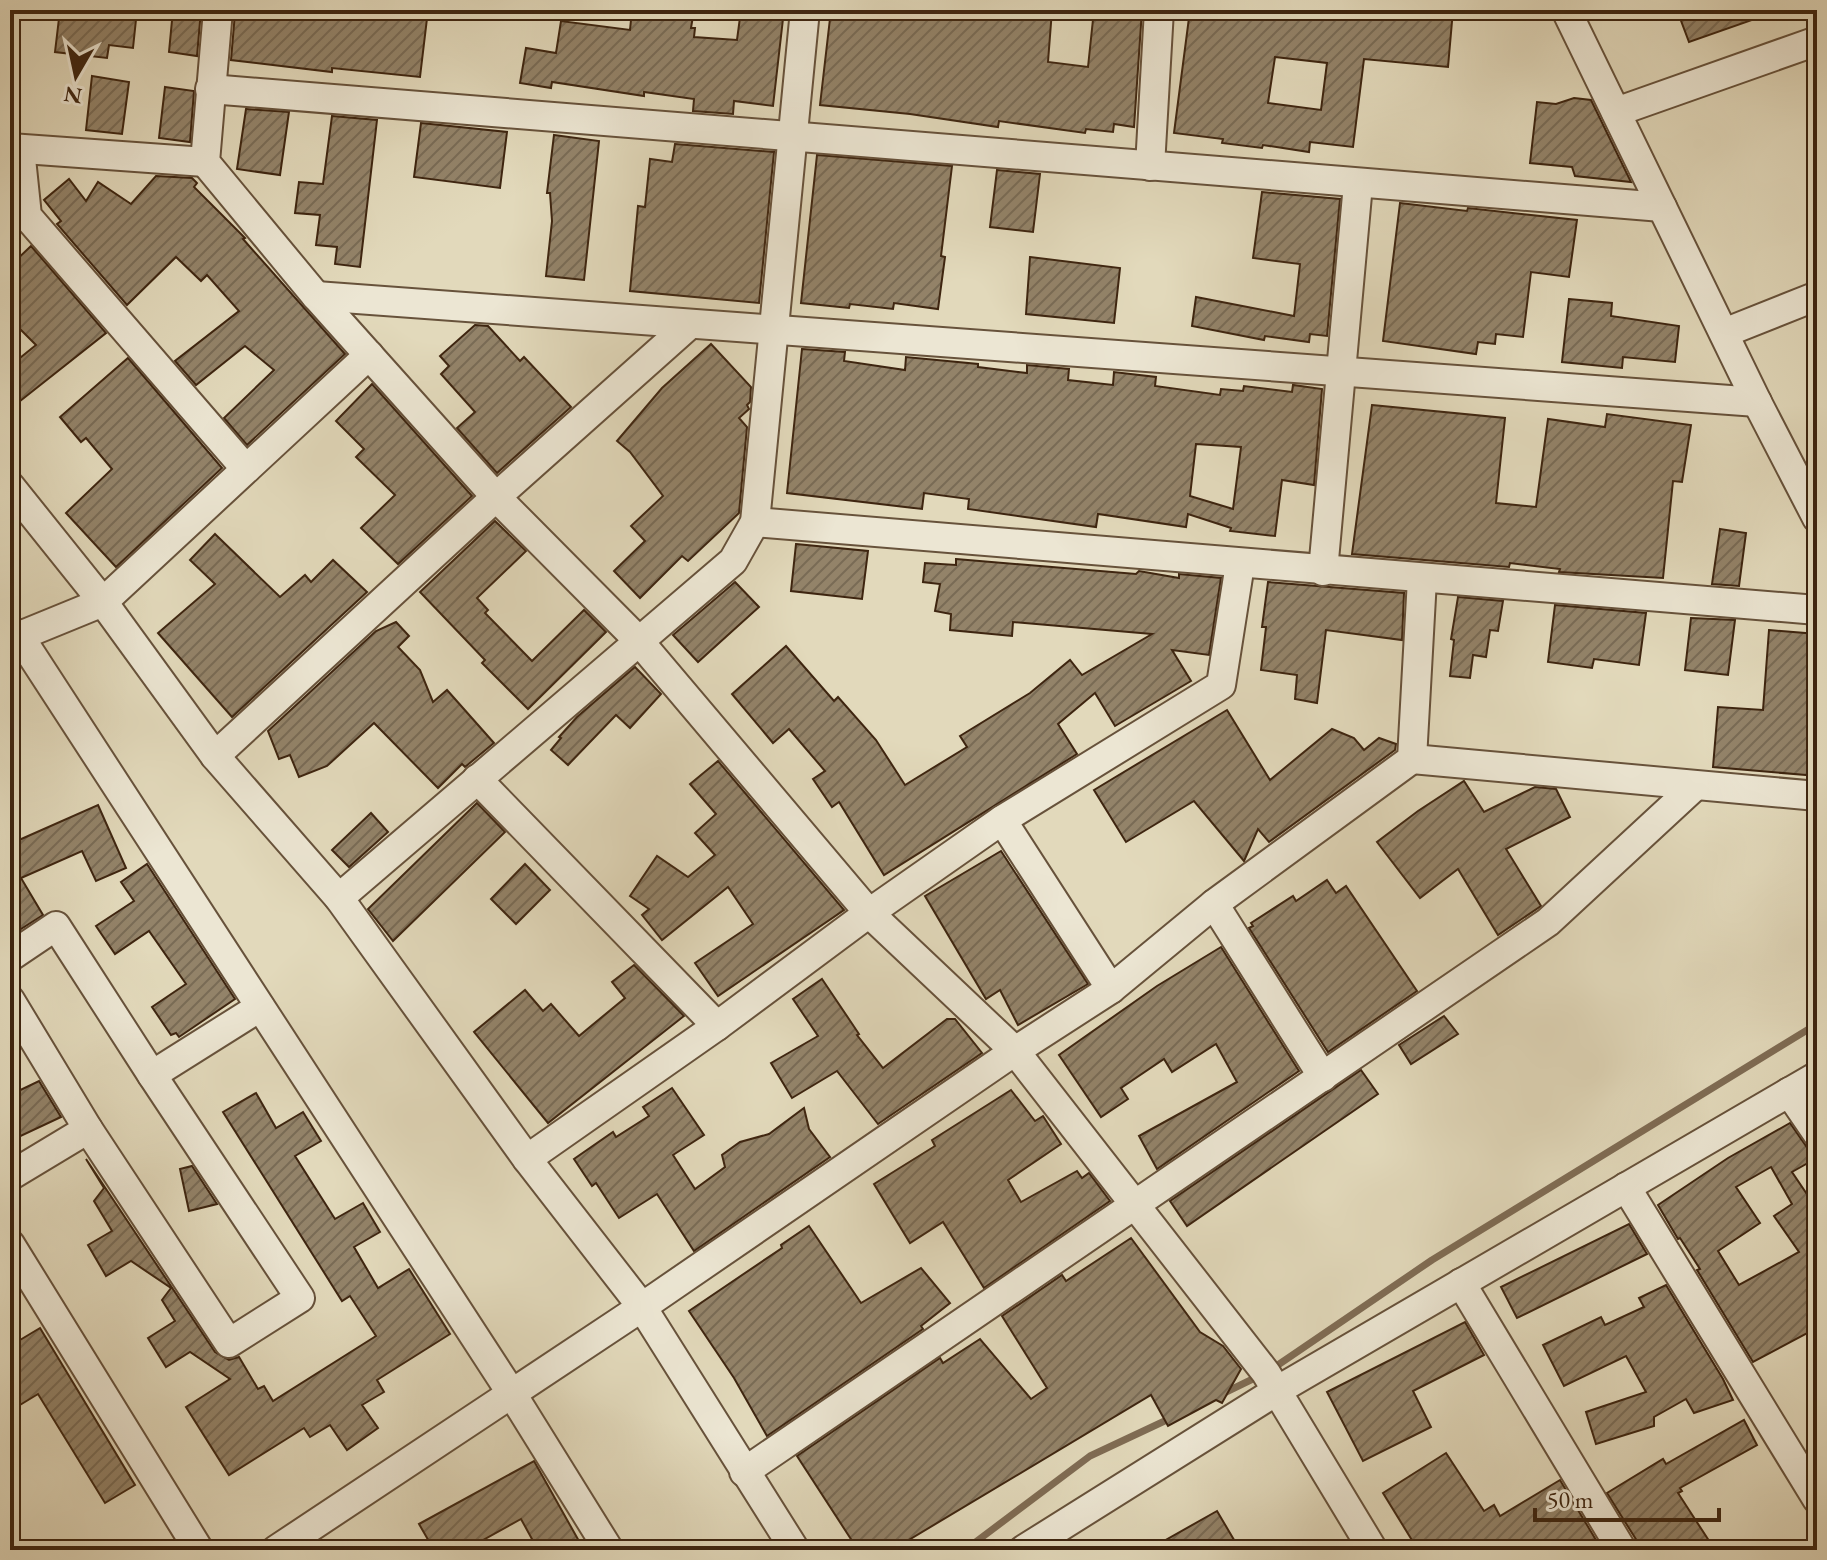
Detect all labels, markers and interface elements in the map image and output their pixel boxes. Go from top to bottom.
north arrow [36,36,116,116]
text: N [62,80,84,111]
scale bar [1535,1472,1719,1522]
text: 50 m [1547,1484,1594,1515]

